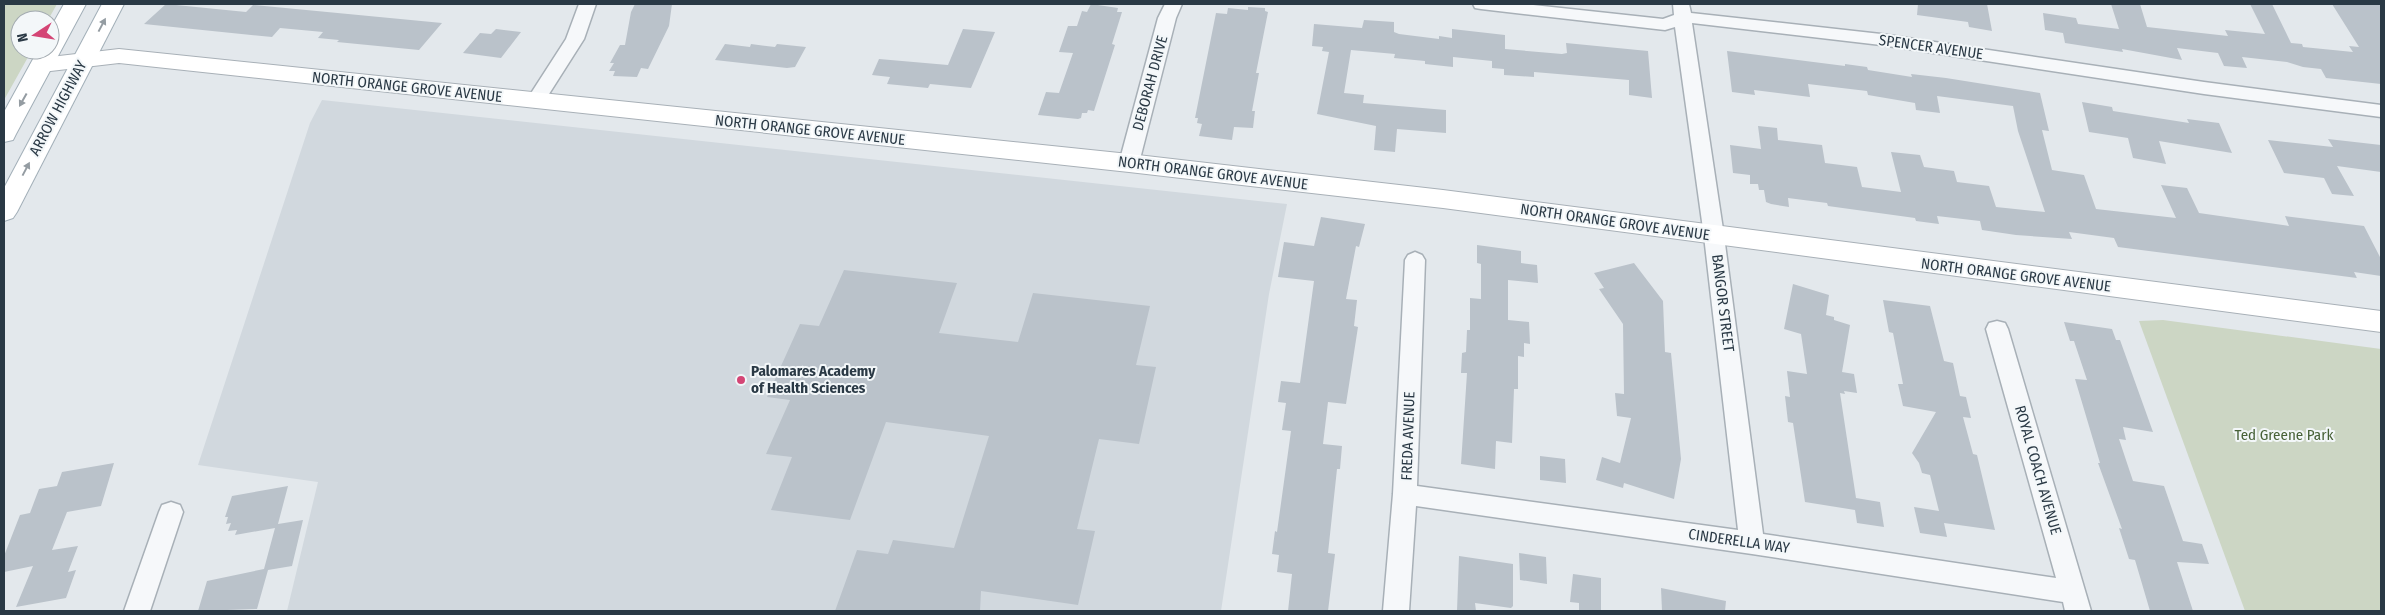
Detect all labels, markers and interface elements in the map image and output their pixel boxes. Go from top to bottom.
north arrow [10,10,60,60]
one-way arrow [97,18,106,31]
street label: SPENCER AVENUE [1878,31,1984,63]
text: N [14,32,32,43]
street label: DEBORAH DRIVE [1129,34,1171,132]
street label: ARROW HIGHWAY [25,57,91,159]
street label: NORTH ORANGE GROVE AVENUE [311,68,503,106]
one-way arrow [19,92,27,107]
street label: NORTH ORANGE GROVE AVENUE [714,111,906,149]
street label: NORTH ORANGE GROVE AVENUE [1117,152,1309,194]
one-way arrow [22,162,30,176]
street label: NORTH ORANGE GROVE AVENUE [1519,200,1711,244]
street label: BANGOR STREET [1708,253,1738,353]
street label: NORTH ORANGE GROVE AVENUE [1920,254,2112,296]
place label: Palomares Academy of Health Sciences [751,362,876,397]
marker: Palomares Academy of Health Sciences [735,374,747,386]
street label: FREDA AVENUE [1397,391,1419,481]
street label: ROYAL COACH AVENUE [2011,403,2065,537]
park label: Ted Greene Park [2235,426,2333,444]
street label: CINDERELLA WAY [1687,525,1791,557]

